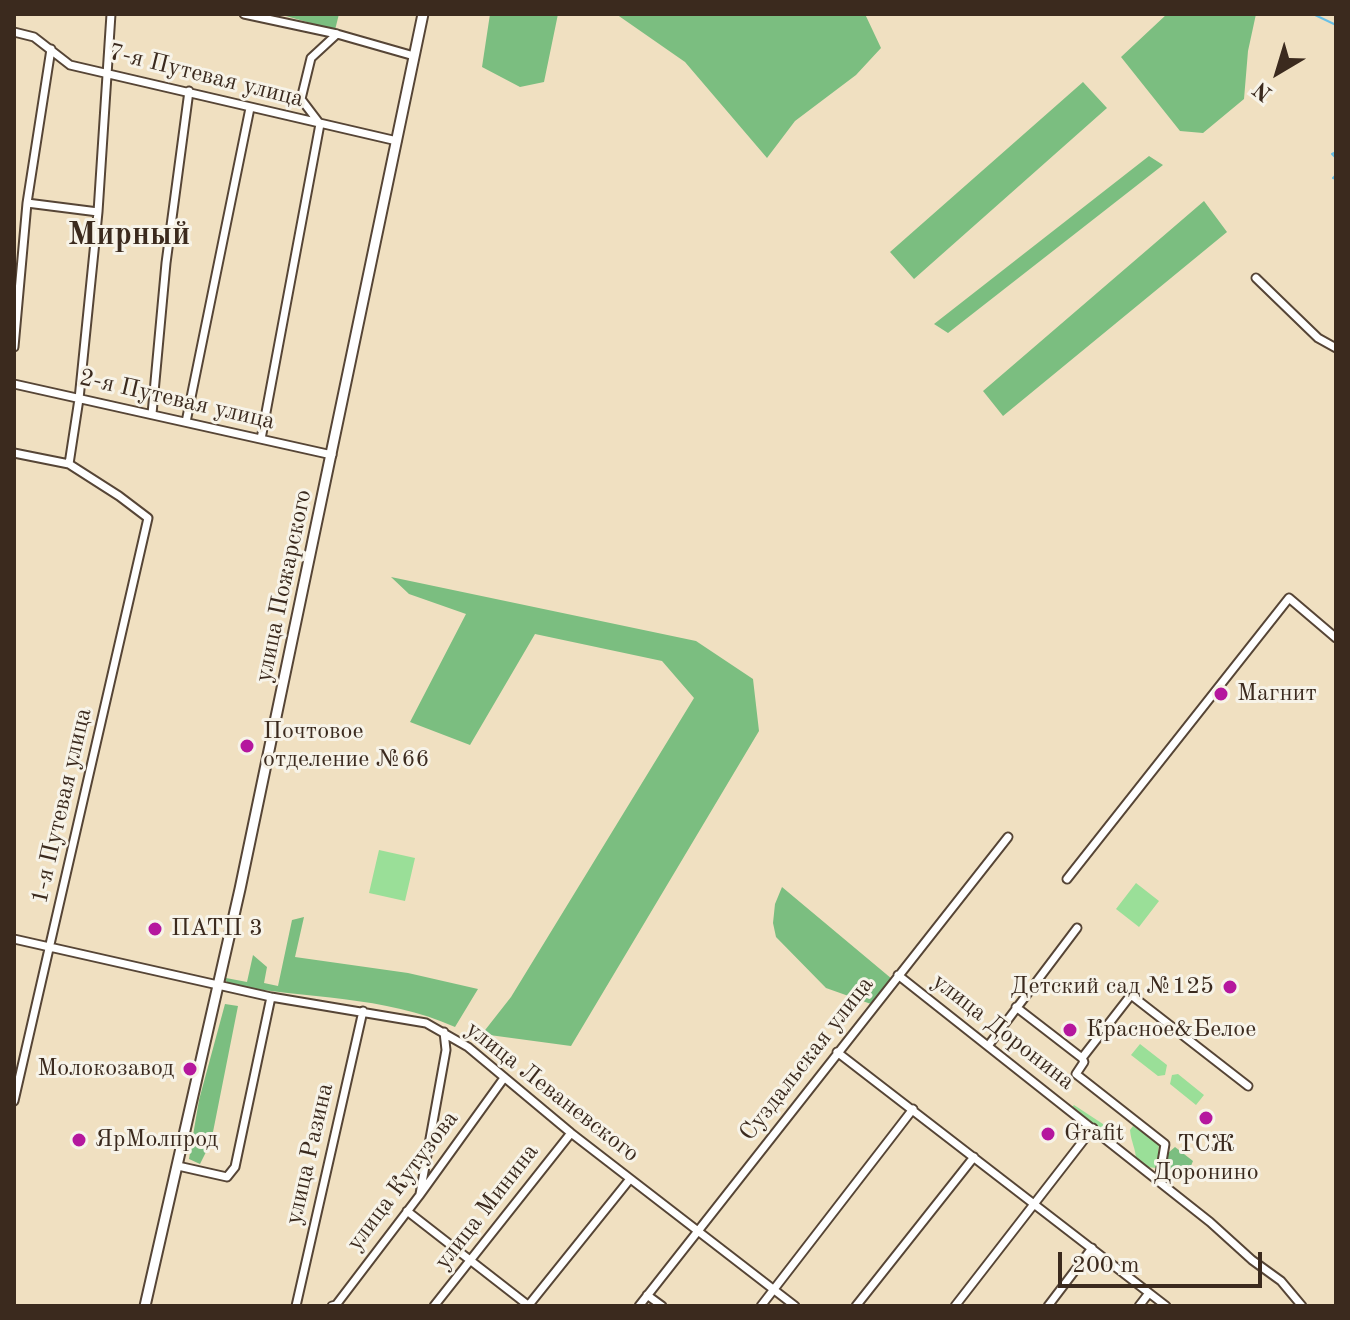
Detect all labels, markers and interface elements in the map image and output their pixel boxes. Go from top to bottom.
north arrow [1238,32,1318,112]
street label: 7-я Путевая улица [106,38,306,114]
text: N [1250,77,1277,105]
district label: Мирный [68,217,190,255]
street label: 2-я Путевая улица [76,363,278,437]
street label: улица Пожарского [250,487,318,685]
place label: Магнит [1237,680,1317,708]
marker: Магнит [1212,685,1230,703]
street label: 1-я Путевая улица [25,705,99,907]
place label: Почтовое отделение №66 [263,718,429,774]
marker: Почтовое отделение №66 [238,737,256,755]
place label: ПАТП 3 [171,915,263,943]
marker: ПАТП 3 [146,920,164,938]
street label: улица Доронина [926,967,1080,1097]
street label: Суздальская улица [734,971,880,1147]
place label: Детский сад №125 [1011,973,1214,1001]
marker: Детский сад №125 [1221,978,1239,996]
street label: улица Леваневского [459,1015,645,1169]
place label: Красное&Белое [1086,1016,1256,1044]
marker: Красное&Белое [1061,1021,1079,1039]
place label: Молокозавод [37,1055,174,1083]
marker: Молокозавод [181,1060,199,1078]
street label: улица Разина [280,1080,340,1228]
street label: улица Кутузова [341,1105,465,1257]
marker: ТСЖ Доронино [1197,1109,1215,1127]
place label: Grafit [1064,1120,1124,1148]
marker: Grafit [1039,1125,1057,1143]
place label: ЯрМолпрод [95,1126,218,1154]
marker: ЯрМолпрод [70,1131,88,1149]
place label: ТСЖ Доронино [1153,1131,1259,1187]
street label: улица Минина [429,1138,545,1276]
scale bar [1062,1236,1266,1286]
text: 200 m [1072,1254,1140,1278]

